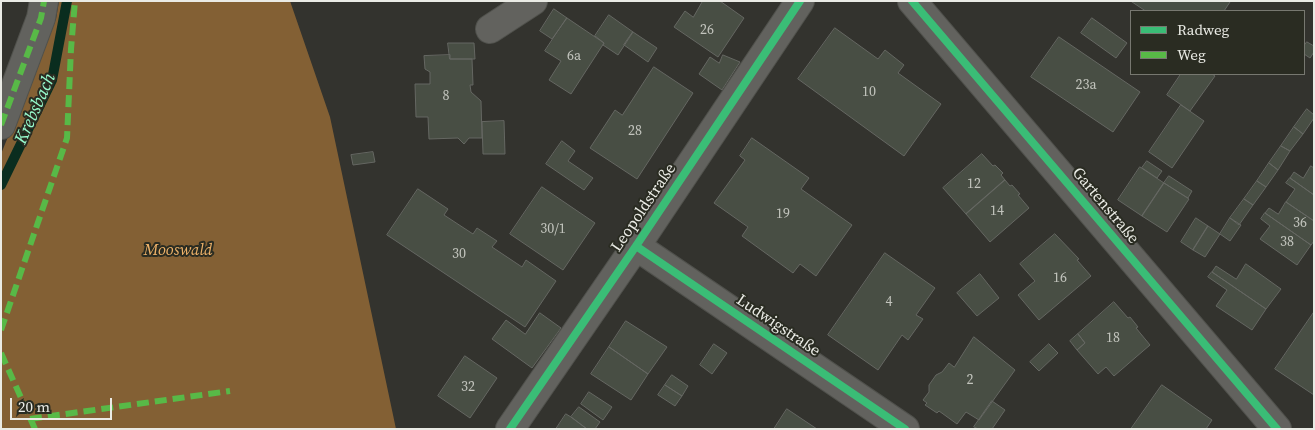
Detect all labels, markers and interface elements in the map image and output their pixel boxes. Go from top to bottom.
legend [1130,10,1305,75]
text: Radweg [1177,19,1229,40]
house number: 26 [700,22,714,38]
text: Weg [1177,44,1206,65]
house number: 6a [567,48,581,64]
water label: Krebsbach [11,70,61,148]
house number: 23a [1075,77,1097,93]
house number: 10 [862,84,876,100]
house number: 8 [443,88,449,104]
house number: 28 [628,123,642,139]
street label: Leopoldstraße [607,160,681,256]
street label: Gartenstraße [1068,164,1142,248]
house number: 12 [967,176,981,192]
house number: 14 [990,203,1004,219]
house number: 19 [776,206,790,222]
house number: 36 [1293,215,1307,231]
house number: 30/1 [540,221,566,237]
house number: 38 [1280,234,1294,250]
park label: Mooswald [144,241,212,261]
house number: 30 [452,246,466,262]
house number: 16 [1053,270,1067,286]
street label: Ludwigstraße [732,291,824,361]
house number: 4 [886,294,892,310]
house number: 18 [1106,330,1120,346]
house number: 2 [967,372,973,388]
house number: 32 [461,379,475,395]
scale bar [12,388,115,420]
text: 20 m [18,396,50,417]

